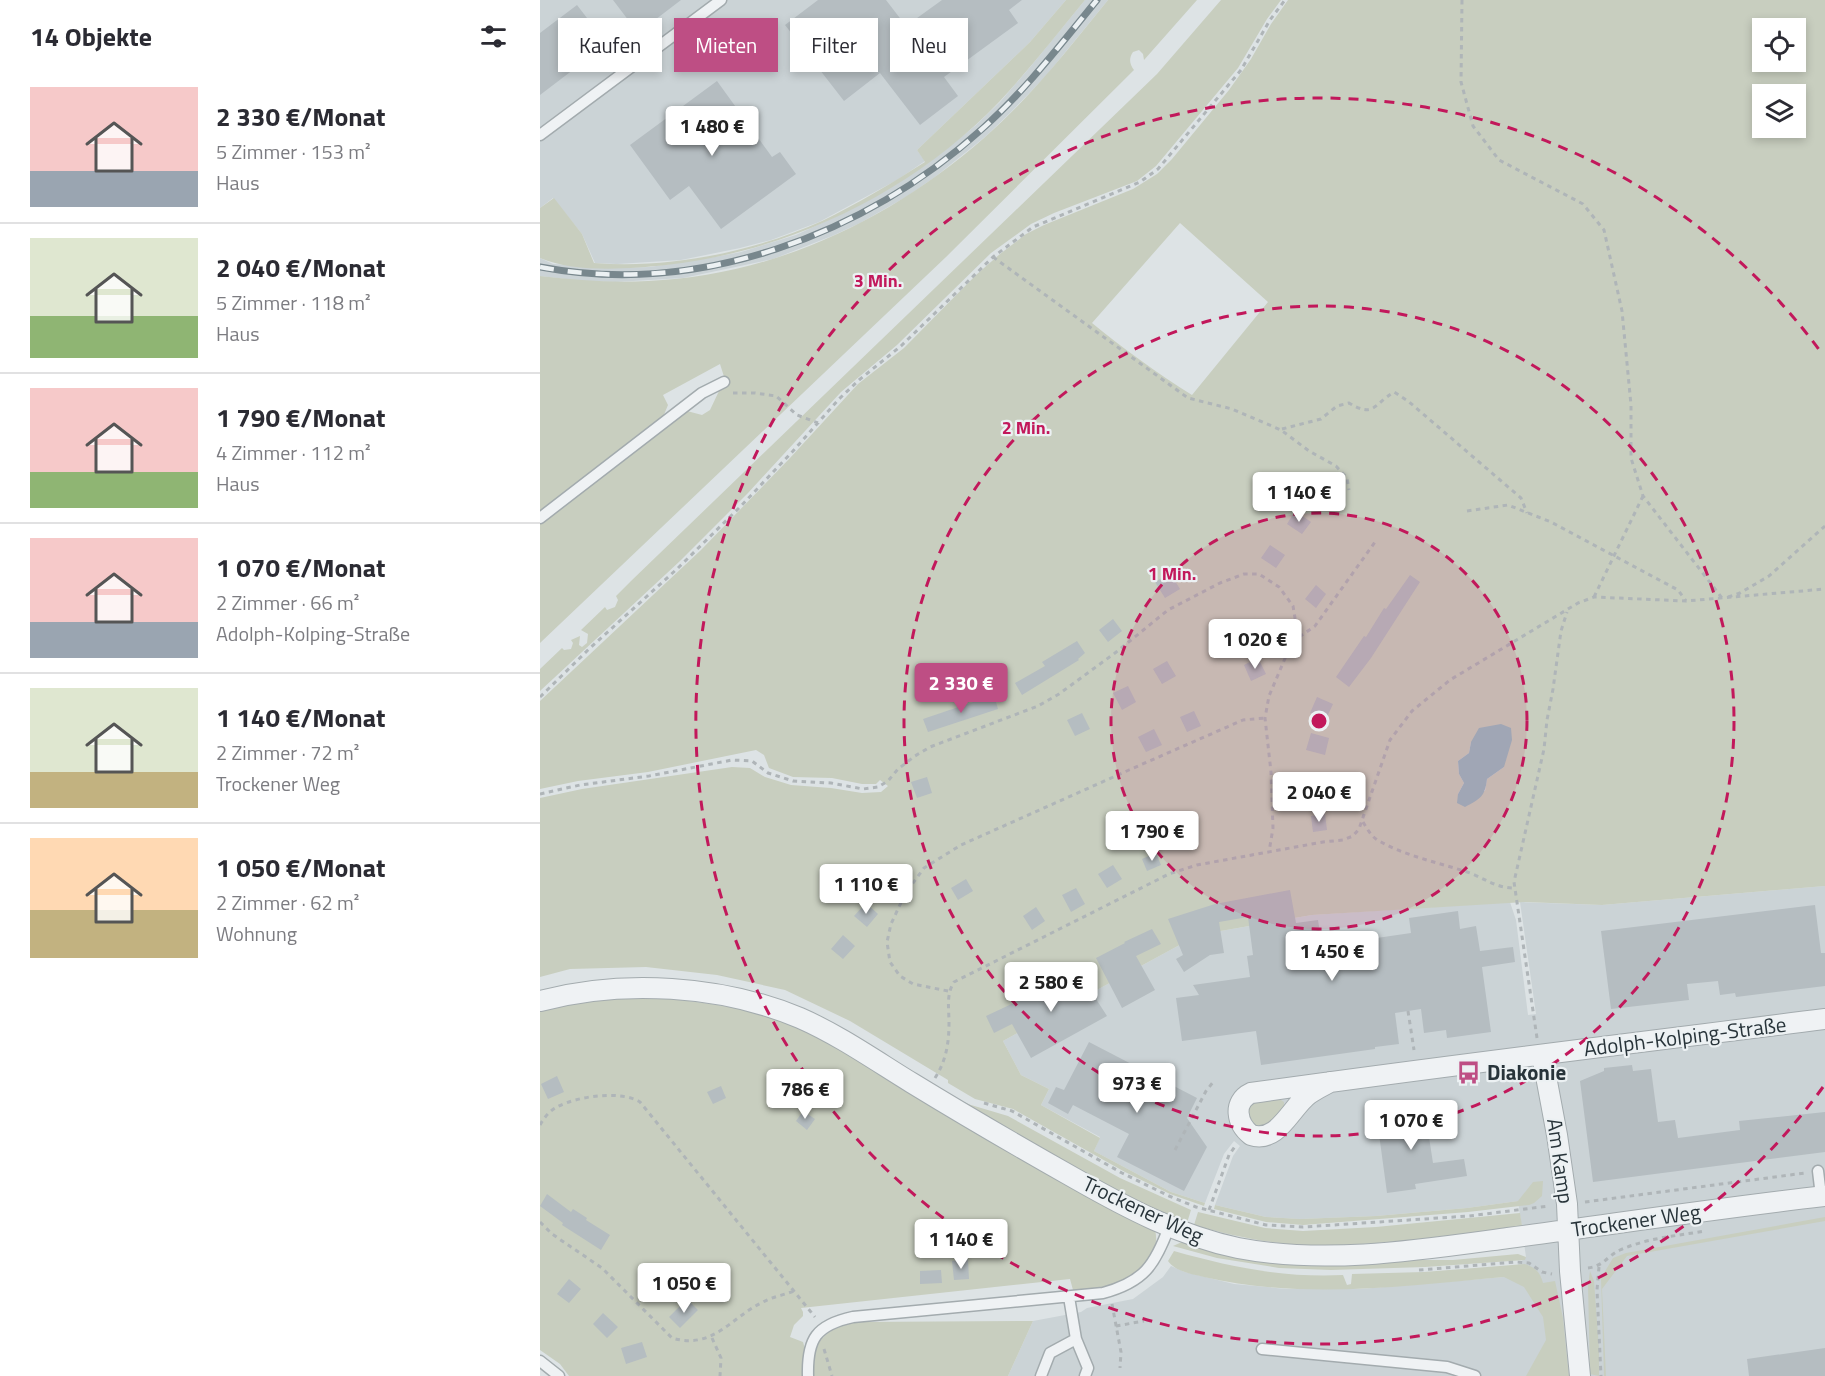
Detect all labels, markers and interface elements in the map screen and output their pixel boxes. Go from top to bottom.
text: 14 Objekte [30,17,152,56]
chip: Kaufen [558,18,662,72]
chip: Mieten [674,18,778,72]
chip: Filter [790,18,878,72]
chip: Neu [890,18,968,72]
map controls [1752,18,1806,138]
button: locate [1752,18,1806,72]
icon: filters [477,20,510,53]
button: layers [1752,84,1806,138]
text: 2 330 €/Monat [216,97,385,136]
pin: 1 480 € [657,106,767,157]
text: 1 480 € [680,110,744,141]
icon: home [78,111,150,183]
text: 5 Zimmer · 153 m² [216,136,371,167]
text: Haus [216,167,259,198]
text: 2 040 €/Monat [216,248,385,287]
icon: home [78,262,150,334]
text: 3 Min. [854,267,902,294]
text: 5 Zimmer · 118 m² [216,287,371,318]
text: Haus [216,318,259,349]
text: 1 790 €/Monat [216,398,385,437]
icon: home [78,412,150,484]
text: 2 Min. [1002,414,1050,441]
text: 4 Zimmer · 112 m² [216,437,371,468]
text: Haus [216,468,259,499]
pin: 1 140 € [1244,472,1354,523]
text: 1 140 € [1267,476,1331,507]
text: 1 070 €/Monat [216,548,385,587]
text: 1 Min. [1148,560,1196,587]
icon: home [78,562,150,634]
text: 2 Zimmer · 66 m² [216,587,359,618]
text: Adolph-Kolping-Straße [216,618,410,649]
pin: 1 020 € [1200,619,1310,670]
text: 1 020 € [1223,623,1287,654]
pin: 2 330 € [906,663,1016,714]
text: 2 330 € [929,667,993,698]
text: 1 140 €/Monat [216,698,385,737]
centre of rings [1309,711,1329,731]
icon: home [78,712,150,784]
text: 2 Zimmer · 72 m² [216,737,359,768]
text: Trockener Weg [216,768,340,799]
pin: 2 040 € [1264,772,1374,823]
text: 2 040 € [1287,776,1351,807]
pin: 1 790 € [1097,811,1207,862]
text: 1 790 € [1120,815,1184,846]
text: 1 050 €/Monat [216,848,385,887]
icon: home [78,862,150,934]
pin: 1 110 € [811,864,921,915]
text: 1 110 € [834,868,898,899]
text: 2 Zimmer · 62 m² [216,887,359,918]
text: Wohnung [216,918,297,949]
pin: 1 450 € [1277,931,1387,982]
text: 1 450 € [1300,935,1364,966]
pin: 2 580 € [996,962,1106,1013]
text: 2 580 € [1019,966,1083,997]
street label: Adolph-Kolping-Straße [1582,1008,1788,1064]
place label: Diakonie [1487,1056,1566,1088]
bus stop icon: Diakonie [1456,1060,1482,1086]
pin: 973 € [1095,1063,1179,1114]
text: 973 € [1112,1067,1162,1098]
pin: 786 € [763,1069,847,1120]
text: 786 € [780,1073,830,1104]
pin: 1 070 € [1356,1100,1466,1151]
text: 1 070 € [1379,1104,1443,1135]
street label: Am Kamp [1539,1116,1583,1206]
street label: Trockener Weg [1078,1167,1209,1251]
street label: Trockener Weg [1569,1195,1703,1245]
pin: 1 140 € [906,1219,1016,1270]
text: 1 140 € [929,1223,993,1254]
pin: 1 050 € [629,1263,739,1314]
text: 1 050 € [652,1267,716,1298]

